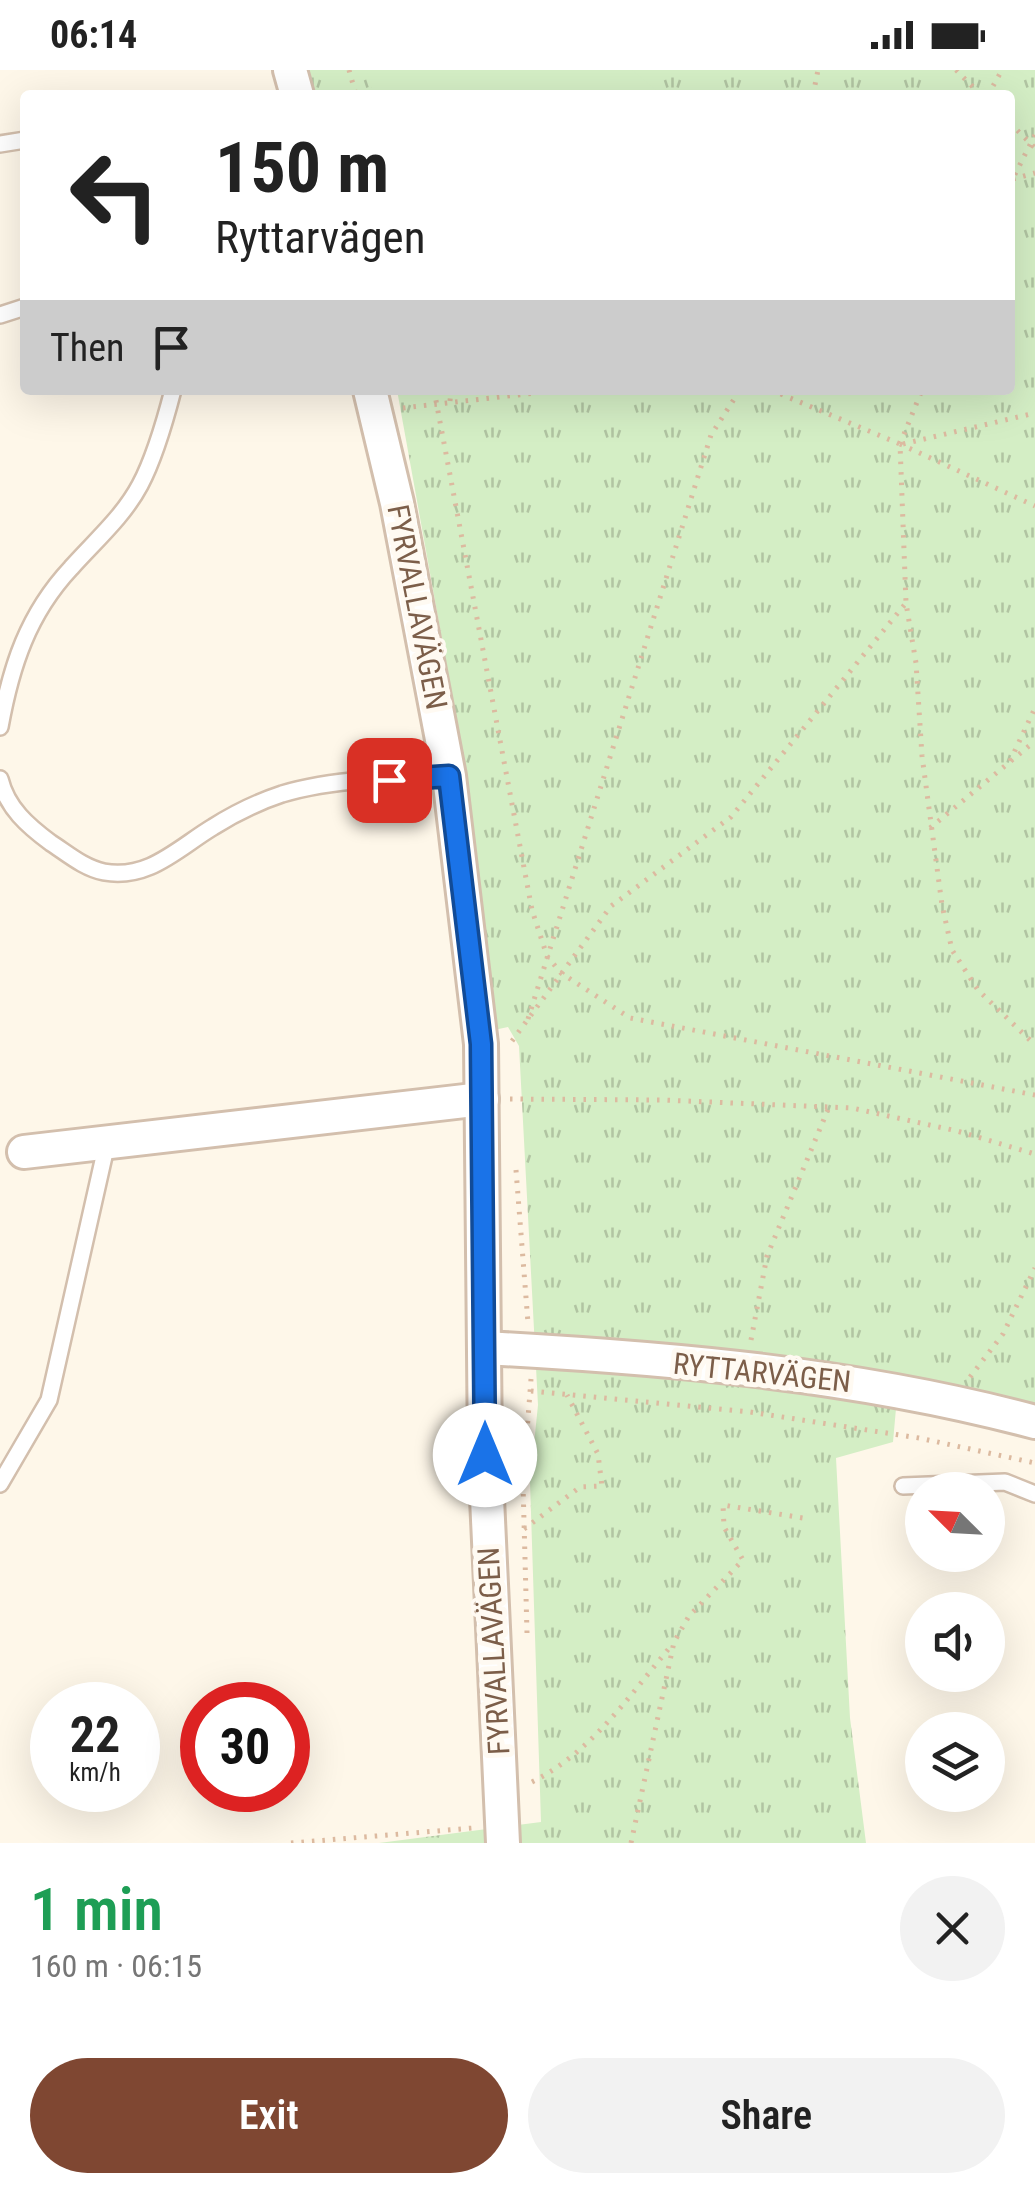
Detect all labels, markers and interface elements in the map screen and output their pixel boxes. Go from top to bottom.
text: 06:14 [50,13,137,57]
text: 150 m [215,127,389,209]
icon: left [50,130,180,260]
text: Ryttarvägen [215,211,425,264]
icon: arrive [144,320,199,375]
text: Then [50,326,124,370]
street label: FYRVALLAVÄGEN [380,502,454,712]
pin [347,738,432,823]
icon: arrive [362,753,417,808]
street label: RYTTARVÄGEN [671,1346,853,1399]
position arrow [433,1403,537,1507]
north arrow [905,1472,1005,1572]
map controls [905,1472,1005,1812]
street label: FYRVALLAVÄGEN [471,1546,516,1756]
button: sound [905,1592,1005,1692]
speed limit sign: 30 [180,1682,310,1812]
text: 22 [70,1706,120,1764]
button: layers [905,1712,1005,1812]
text: km/h [69,1758,121,1787]
text: 1 min [30,1874,163,1945]
button: close [900,1876,1005,1981]
text: 160 m · 06:15 [30,1947,202,1985]
button: Exit [30,2058,508,2173]
button: Share [528,2058,1005,2173]

